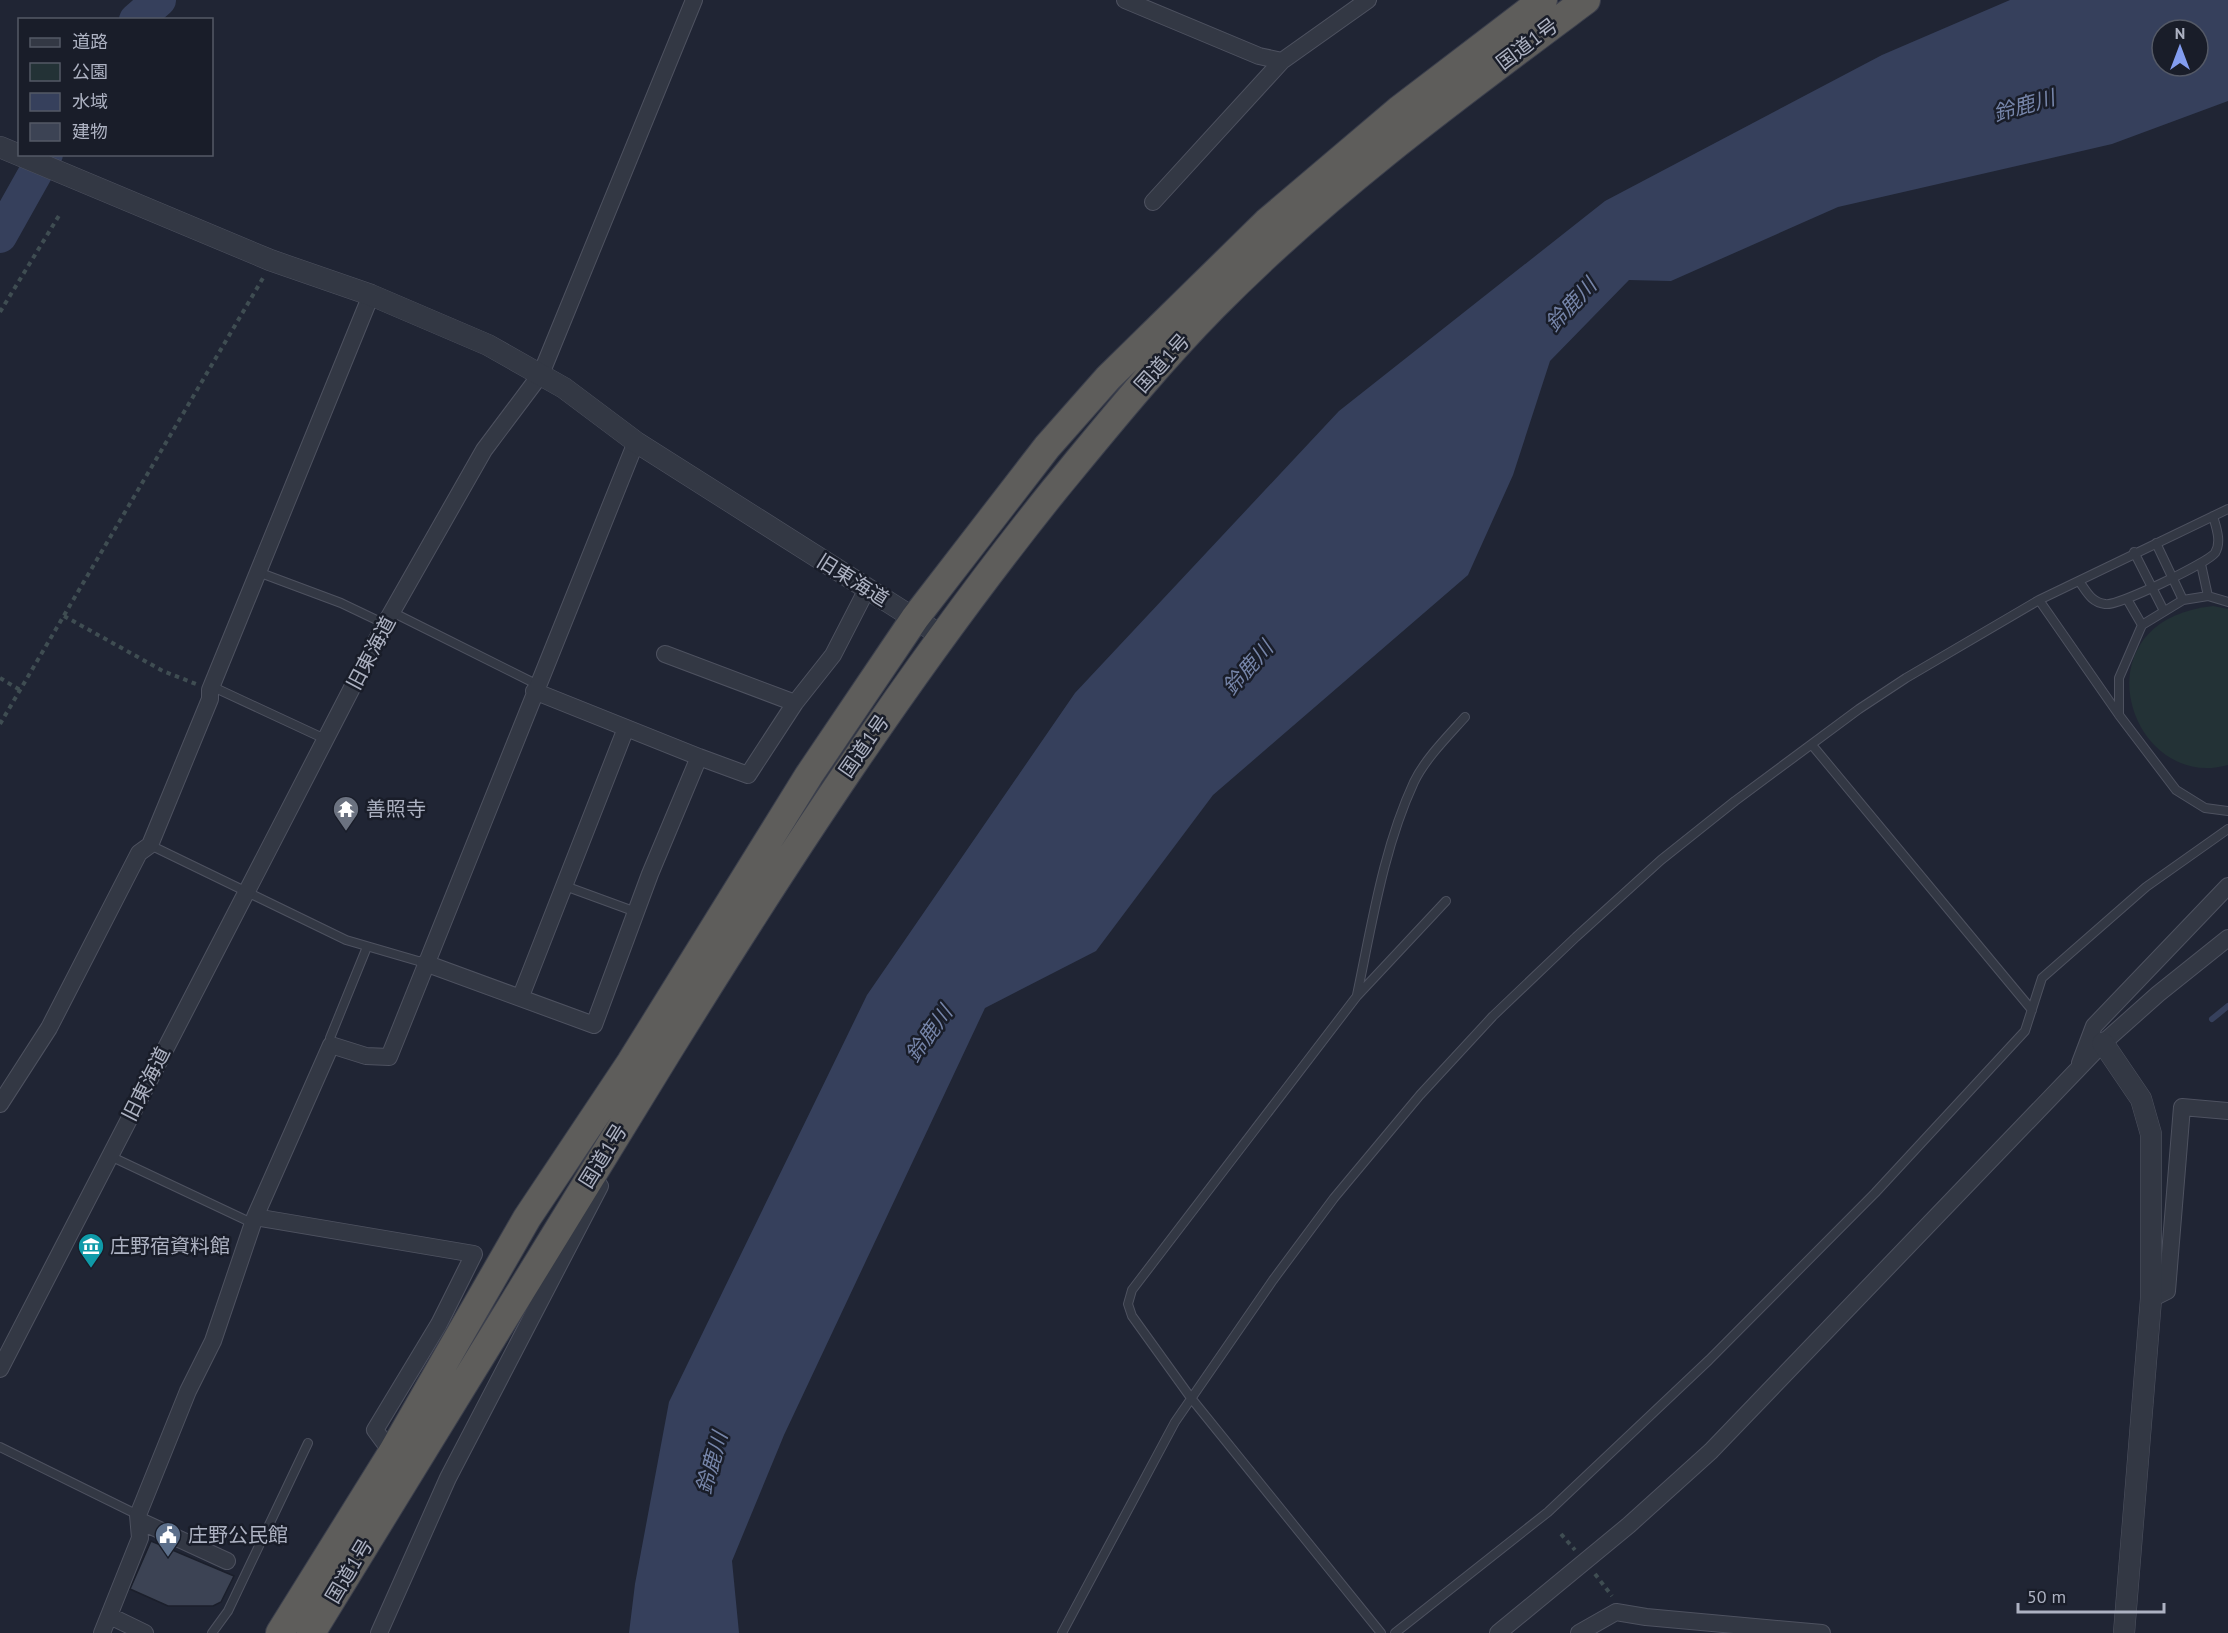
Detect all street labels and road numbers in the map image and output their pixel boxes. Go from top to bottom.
street label: 国道1号 [1491,12,1563,76]
street label: 国道1号 [1129,328,1195,398]
street label: 旧東海道 [812,548,894,612]
street label: 旧東海道 [341,612,401,694]
street label: 国道1号 [833,710,895,782]
street label: 旧東海道 [116,1042,176,1126]
street label: 国道1号 [573,1119,633,1193]
street label: 国道1号 [320,1534,378,1608]

